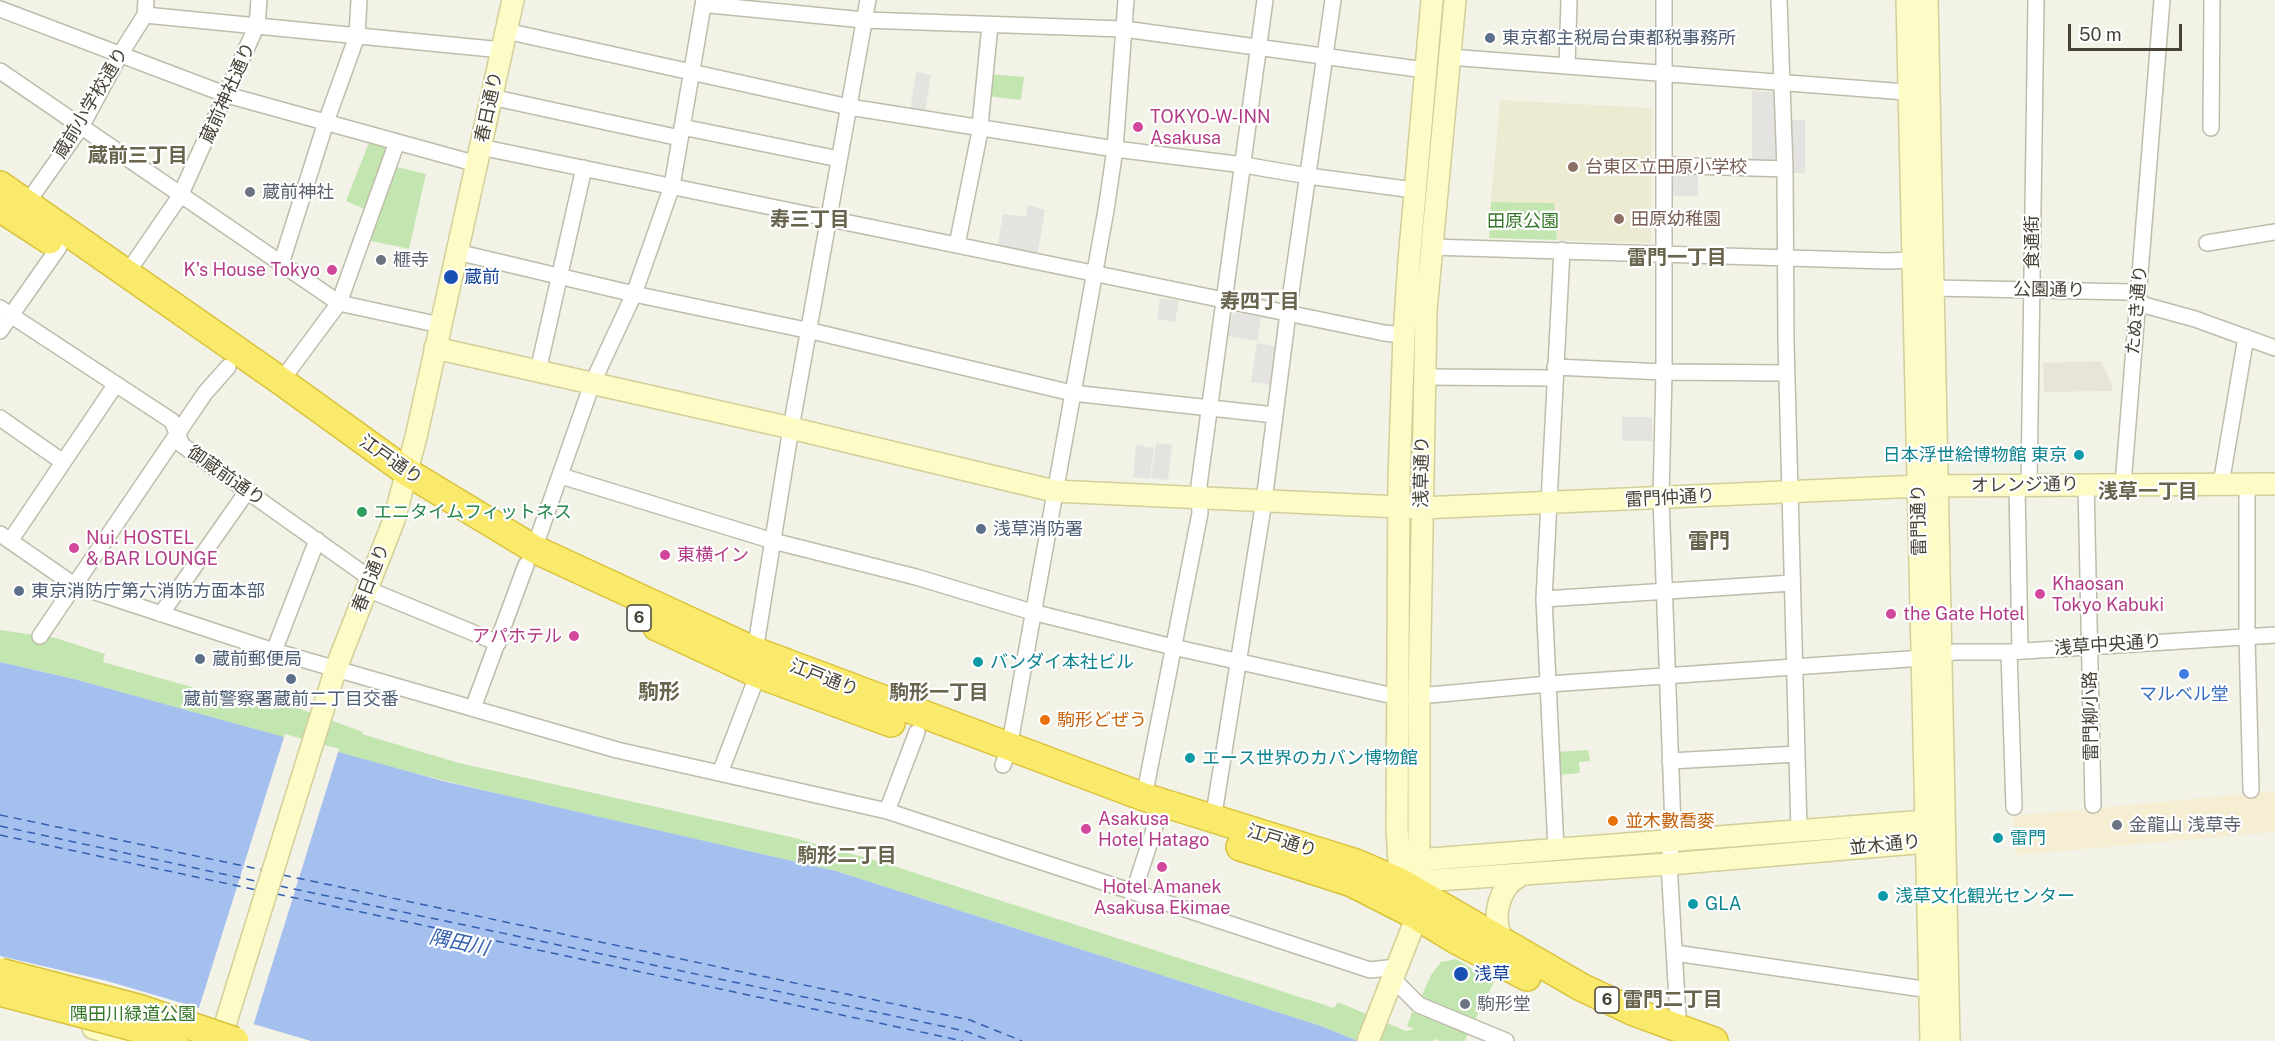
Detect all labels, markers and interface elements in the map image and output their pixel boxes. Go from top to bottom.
scale bar [2071,12,2185,50]
text: 50 m [2079,24,2122,45]
place label: 東京都主税局台東都税事務所 [1502,27,1736,49]
marker: 東京都主税局台東都税事務所 [1483,31,1497,45]
street label: 蔵前神社通り [196,39,260,147]
street label: 蔵前小学校通り [49,43,133,163]
street label: 春日通り [471,70,507,144]
place label: TOKYO-W-INN Asakusa [1150,106,1271,148]
marker: TOKYO-W-INN Asakusa [1131,120,1145,134]
district label: 蔵前三丁目 [88,144,188,168]
place label: 台東区立田原小学校 [1585,156,1747,178]
marker: 台東区立田原小学校 [1566,160,1580,174]
place label: 蔵前神社 [262,181,334,203]
marker: 蔵前神社 [243,185,257,199]
district label: 寿三丁目 [770,208,850,232]
place label: 田原幼稚園 [1631,208,1721,230]
park label: 田原公園 [1487,210,1559,232]
marker: 田原幼稚園 [1612,212,1626,226]
street label: 食通街 [2021,215,2043,269]
district label: 雷門一丁目 [1627,246,1727,270]
place label: 榧寺 [393,249,429,271]
marker: 榧寺 [374,253,388,267]
place label: K's House Tokyo [184,259,320,281]
marker: K's House Tokyo [325,263,339,277]
street label: たぬき通り [2122,264,2152,356]
place label: 蔵前 [464,266,500,288]
marker: 蔵前 [442,268,460,286]
street label: 公園通り [2013,279,2085,301]
district label: 寿四丁目 [1220,290,1300,314]
street label: 江戸通り [355,431,427,489]
street label: 浅草通り [1411,436,1433,508]
street label: 御蔵前通り [183,441,269,511]
place label: 日本浮世絵博物館 東京 [1883,444,2067,466]
marker: 日本浮世絵博物館 東京 [2072,448,2086,462]
street label: オレンジ通り [1971,473,2079,497]
district label: 浅草一丁目 [2098,480,2198,504]
street label: 雷門通り [1908,484,1930,556]
street label: 雷門仲通り [1624,485,1716,511]
place label: エニタイムフィットネス [374,501,572,523]
marker: エニタイムフィットネス [355,505,369,519]
place label: 浅草消防署 [993,518,1083,540]
marker: 浅草消防署 [974,522,988,536]
place label: Nui. HOSTEL & BAR LOUNGE [86,527,218,570]
district label: 雷門 [1688,529,1730,555]
marker: Nui. HOSTEL & BAR LOUNGE [67,541,81,555]
street label: 春日通り [348,541,394,615]
place label: 東横イン [677,544,749,566]
marker: 東横イン [658,548,672,562]
place label: Khaosan Tokyo Kabuki [2052,573,2164,616]
place label: 東京消防庁第六消防方面本部 [31,580,265,602]
marker: 東京消防庁第六消防方面本部 [12,584,26,598]
marker: Khaosan Tokyo Kabuki [2033,587,2047,601]
place label: the Gate Hotel [1903,603,2025,625]
road number: 6 [627,605,651,631]
marker: the Gate Hotel [1884,607,1898,621]
place label: アパホテル [472,625,562,647]
marker: アパホテル [567,629,581,643]
street label: 浅草中央通り [2053,630,2163,660]
place label: 蔵前郵便局 [212,648,302,670]
place label: バンダイ本社ビル [990,651,1134,673]
marker: 蔵前郵便局 [193,652,207,666]
street label: 江戸通り [787,655,861,701]
marker: バンダイ本社ビル [971,655,985,669]
marker: マルベル堂 [2177,667,2191,681]
street label: 雷門柳小路 [2079,671,2103,761]
marker: 蔵前警察署蔵前二丁目交番 [284,672,298,686]
district label: 駒形 [638,680,680,706]
district label: 駒形一丁目 [889,681,989,705]
place label: マルベル堂 [2139,683,2229,705]
place label: 蔵前警察署蔵前二丁目交番 [183,688,399,710]
place label: 駒形どぜう [1057,709,1147,731]
marker: 駒形どぜう [1038,713,1052,727]
place label: エース世界のカバン博物館 [1202,747,1418,769]
marker: エース世界のカバン博物館 [1183,751,1197,765]
place label: Asakusa Hotel Hatago [1098,808,1209,850]
place label: 並木數喬麥 [1625,810,1715,832]
marker: 並木數喬麥 [1606,814,1620,828]
place label: 金龍山 浅草寺 [2129,814,2241,836]
marker: 金龍山 浅草寺 [2110,818,2124,832]
street label: 江戸通り [1244,820,1320,862]
marker: Asakusa Hotel Hatago [1079,822,1093,836]
place label: 雷門 [2010,827,2046,849]
street label: 並木通り [1848,830,1922,860]
marker: 雷門 [1991,831,2005,845]
district label: 駒形二丁目 [797,844,897,868]
marker: Hotel Amanek Asakusa Ekimae [1155,860,1169,874]
place label: Hotel Amanek Asakusa Ekimae [1094,876,1230,918]
place label: 浅草文化観光センター [1895,885,2075,907]
marker: 浅草文化観光センター [1876,889,1890,903]
place label: GLA [1705,893,1742,915]
marker: GLA [1686,897,1700,911]
water label: 隅田川 [427,925,491,961]
place label: 浅草 [1474,963,1510,985]
marker: 浅草 [1452,965,1470,983]
road number: 6 [1595,987,1619,1013]
district label: 雷門二丁目 [1623,988,1723,1012]
place label: 駒形堂 [1477,993,1531,1015]
marker: 駒形堂 [1458,997,1472,1011]
park label: 隅田川緑道公園 [70,1003,196,1025]

